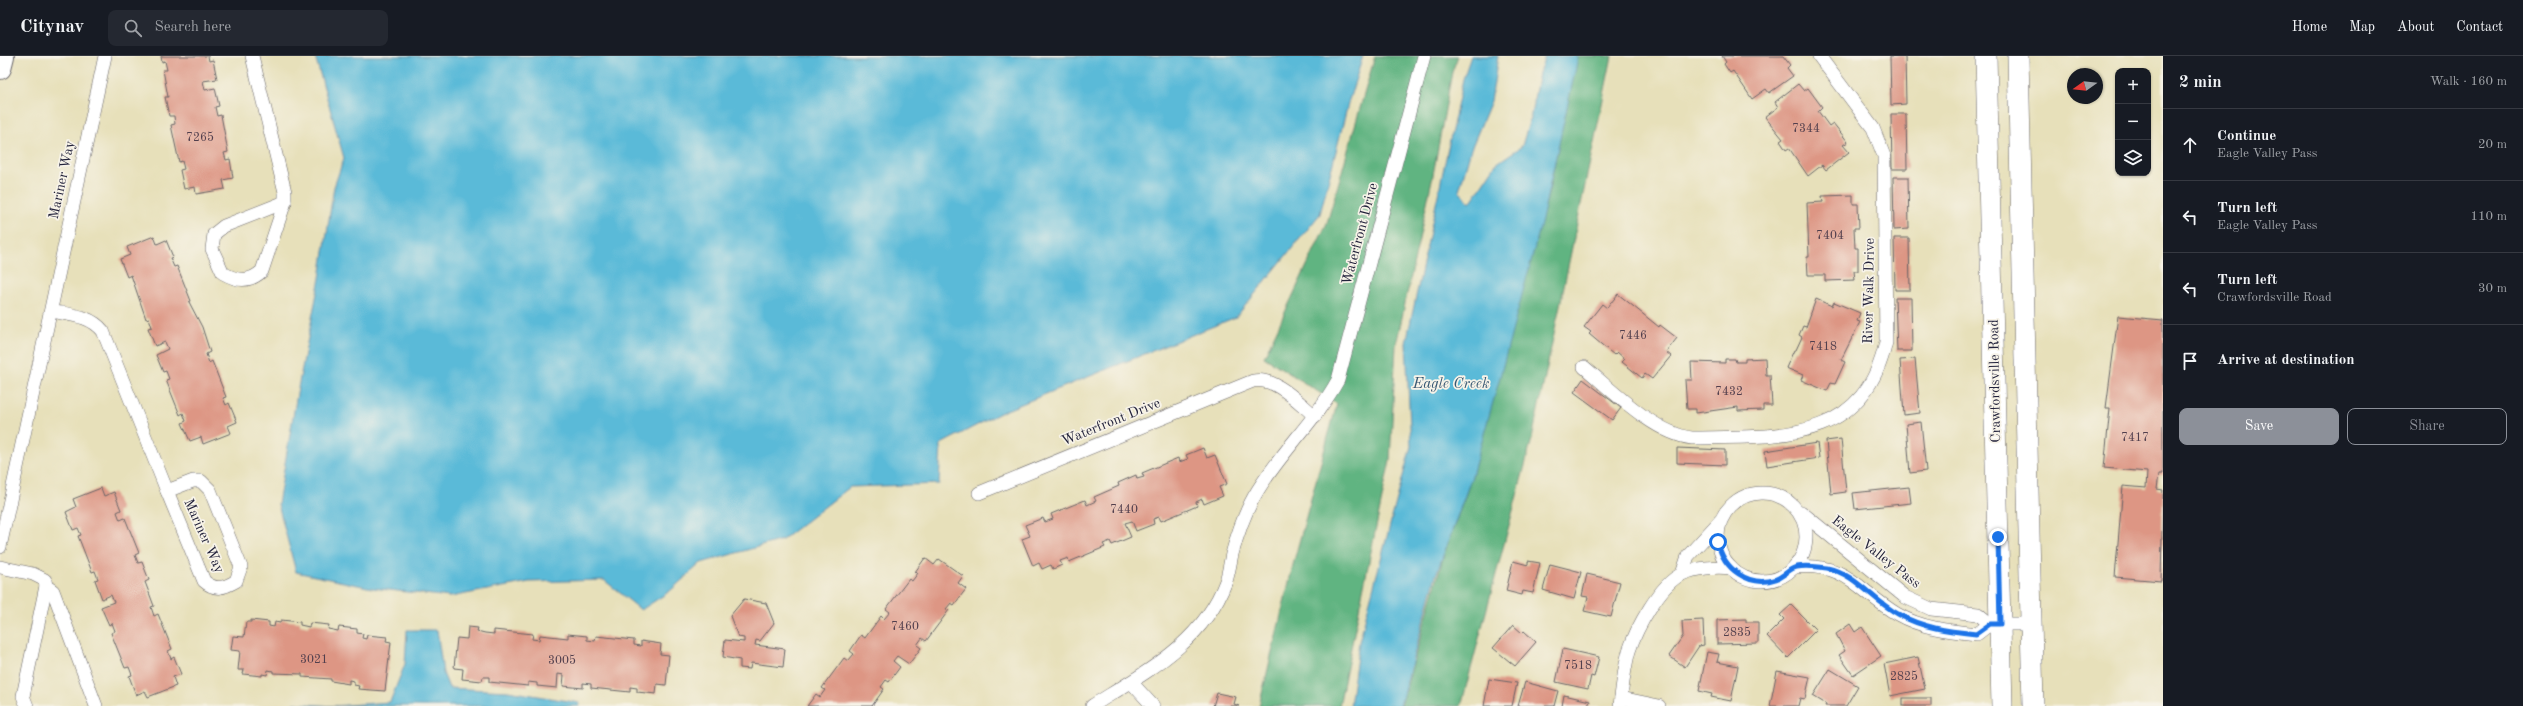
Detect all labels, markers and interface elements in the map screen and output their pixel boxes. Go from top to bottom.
search box [108,10,388,46]
icon: search [122,17,144,39]
text: Citynav [20,18,84,37]
text: Search here [154,20,231,35]
text: Home [2292,20,2327,34]
text: Map [2349,20,2375,34]
text: About [2397,20,2434,34]
text: Contact [2456,20,2503,34]
north arrow [2067,68,2103,104]
map controls [2115,68,2151,176]
button: + [2115,68,2151,104]
text: 2 min [2179,74,2222,91]
text: Walk · 160 m [2430,75,2507,88]
button: − [2115,104,2151,140]
house number: 7344 [1792,123,1820,135]
text: Continue [2217,129,2276,144]
house number: 7265 [186,131,214,144]
icon: ahead [2179,134,2201,156]
text: 20 m [2478,138,2507,151]
street label: Mariner Way [47,139,77,220]
button: layers [2115,140,2151,176]
text: Eagle Valley Pass [2217,147,2317,160]
street label: Waterfront Drive [1340,181,1380,287]
text: Turn left [2217,201,2277,216]
icon: left [2179,206,2201,228]
text: 110 m [2470,210,2507,223]
text: Eagle Valley Pass [2217,219,2317,232]
house number: 7404 [1816,230,1844,242]
street label: River Walk Drive [1861,238,1877,344]
text: Turn left [2217,273,2277,288]
icon: left [2179,278,2201,300]
text: 30 m [2478,282,2507,295]
text: Crawfordsville Road [2217,291,2332,304]
street label: Crawfordsville Road [1987,319,2003,443]
house number: 7446 [1619,330,1647,342]
house number: 7418 [1809,341,1837,353]
icon: arrive [2179,350,2201,372]
text: Arrive at destination [2217,353,2355,368]
water label: Eagle Creek [1412,377,1489,392]
house number: 7432 [1715,386,1743,398]
street label: Waterfront Drive [1060,396,1162,448]
button: Save [2179,408,2339,445]
button: Share [2347,408,2507,445]
house number: 7417 [2121,432,2149,444]
street label: Mariner Way [181,497,227,576]
house number: 7440 [1110,504,1138,516]
street label: Eagle Valley Pass [1829,513,1923,591]
route end [1989,528,2007,546]
route start [1709,533,1727,551]
house number: 7460 [891,621,919,633]
house number: 2835 [1723,626,1751,639]
house number: 3021 [300,654,328,666]
house number: 3005 [548,654,576,667]
house number: 7518 [1564,659,1592,672]
house number: 2825 [1890,670,1918,683]

